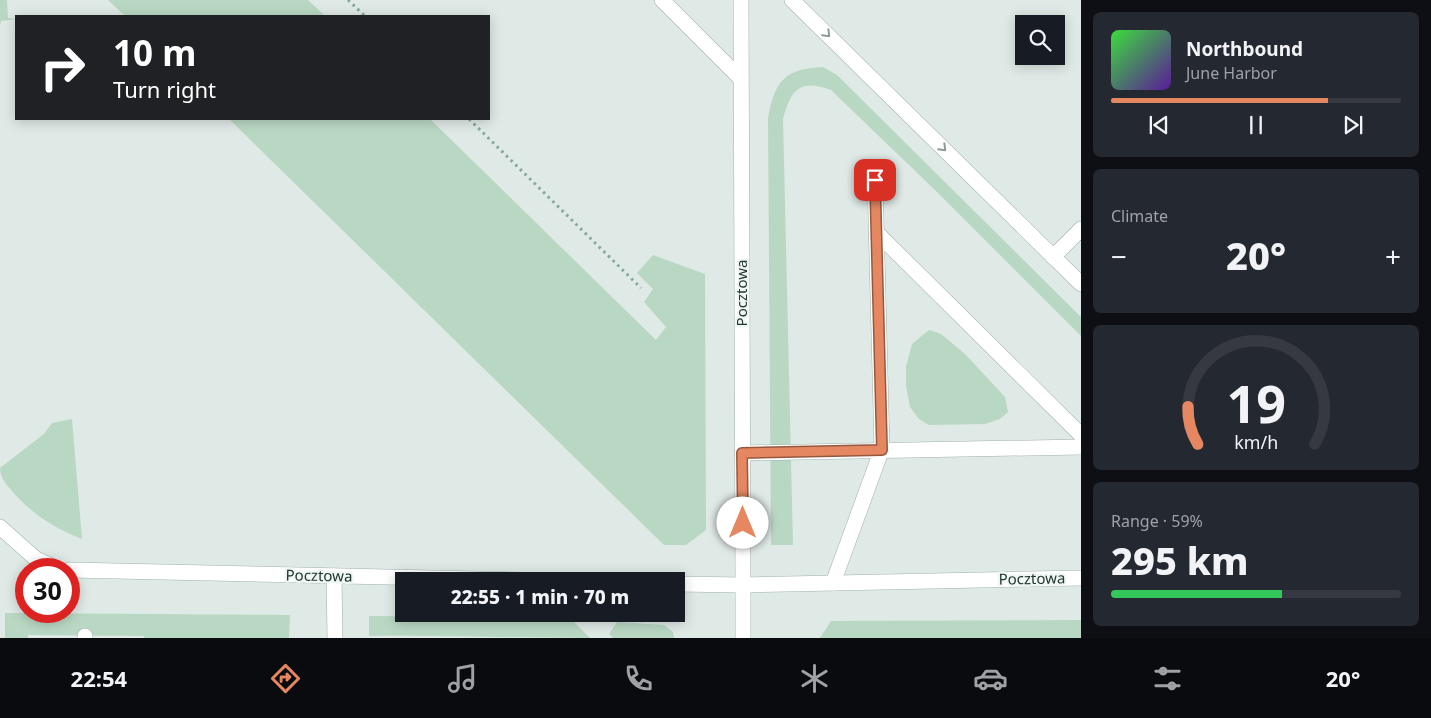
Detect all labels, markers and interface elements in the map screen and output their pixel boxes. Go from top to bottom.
map controls [1015,15,1065,65]
button: search [1015,15,1065,65]
one-way arrow [821,28,830,37]
text: 10 m [113,29,196,76]
icon: right [30,35,95,100]
text: Northbound [1186,36,1303,62]
text: June Harbor [1186,62,1277,84]
text: Turn right [113,74,216,104]
icon: previous [1145,111,1173,139]
icon: pause [1242,111,1270,139]
icon: next [1339,111,1367,139]
one-way arrow [937,142,946,151]
pin [854,159,896,201]
icon: arrive [861,166,889,194]
text: Climate [1111,205,1168,227]
text: 20° [1226,229,1286,281]
text: − [1111,237,1127,275]
text: + [1385,237,1401,275]
street label: Pocztowa [731,260,751,326]
text: 19 [1226,367,1286,438]
text: km/h [1234,430,1278,454]
position arrow [716,496,768,548]
text: Range · 59% [1111,510,1203,532]
text: 295 km [1111,534,1249,586]
speed limit sign: 30 [15,558,80,623]
street label: Pocztowa [285,564,353,586]
street label: Pocztowa [998,567,1066,589]
text: 22:55 · 1 min · 70 m [451,584,629,610]
icon: directions [268,661,303,696]
icon: music [445,661,480,696]
icon: phone [621,661,656,696]
icon: climate [797,661,832,696]
icon: car [973,661,1008,696]
icon: filters [1150,661,1185,696]
text: 22:54 [71,663,127,693]
text: 20° [1326,663,1360,693]

